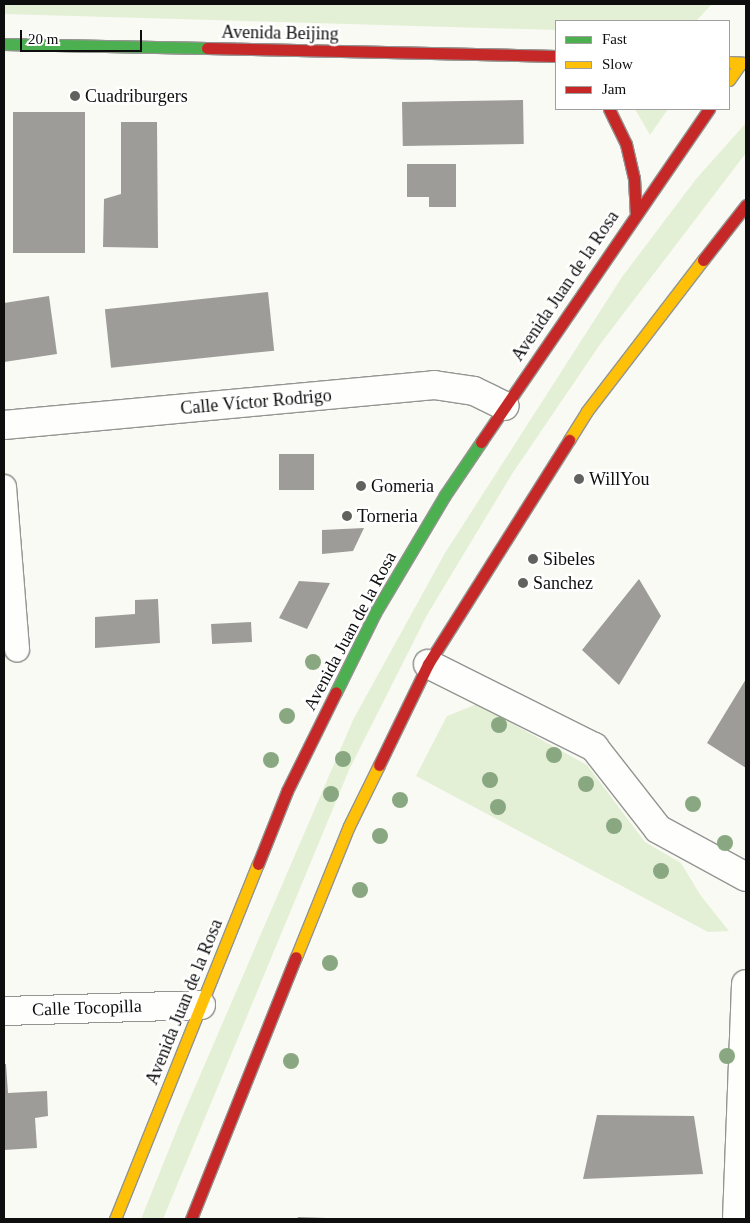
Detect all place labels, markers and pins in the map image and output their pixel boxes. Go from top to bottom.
place label: Cuadriburgers [85,85,188,107]
marker: Cuadriburgers [69,90,81,102]
place label: WillYou [589,468,649,490]
marker: WillYou [573,473,585,485]
place label: Gomeria [371,475,434,497]
marker: Gomeria [355,480,367,492]
place label: Torneria [357,505,418,527]
marker: Torneria [341,510,353,522]
place label: Sibeles [543,548,595,570]
marker: Sibeles [527,553,539,565]
place label: Sanchez [533,572,593,594]
marker: Sanchez [517,577,529,589]

